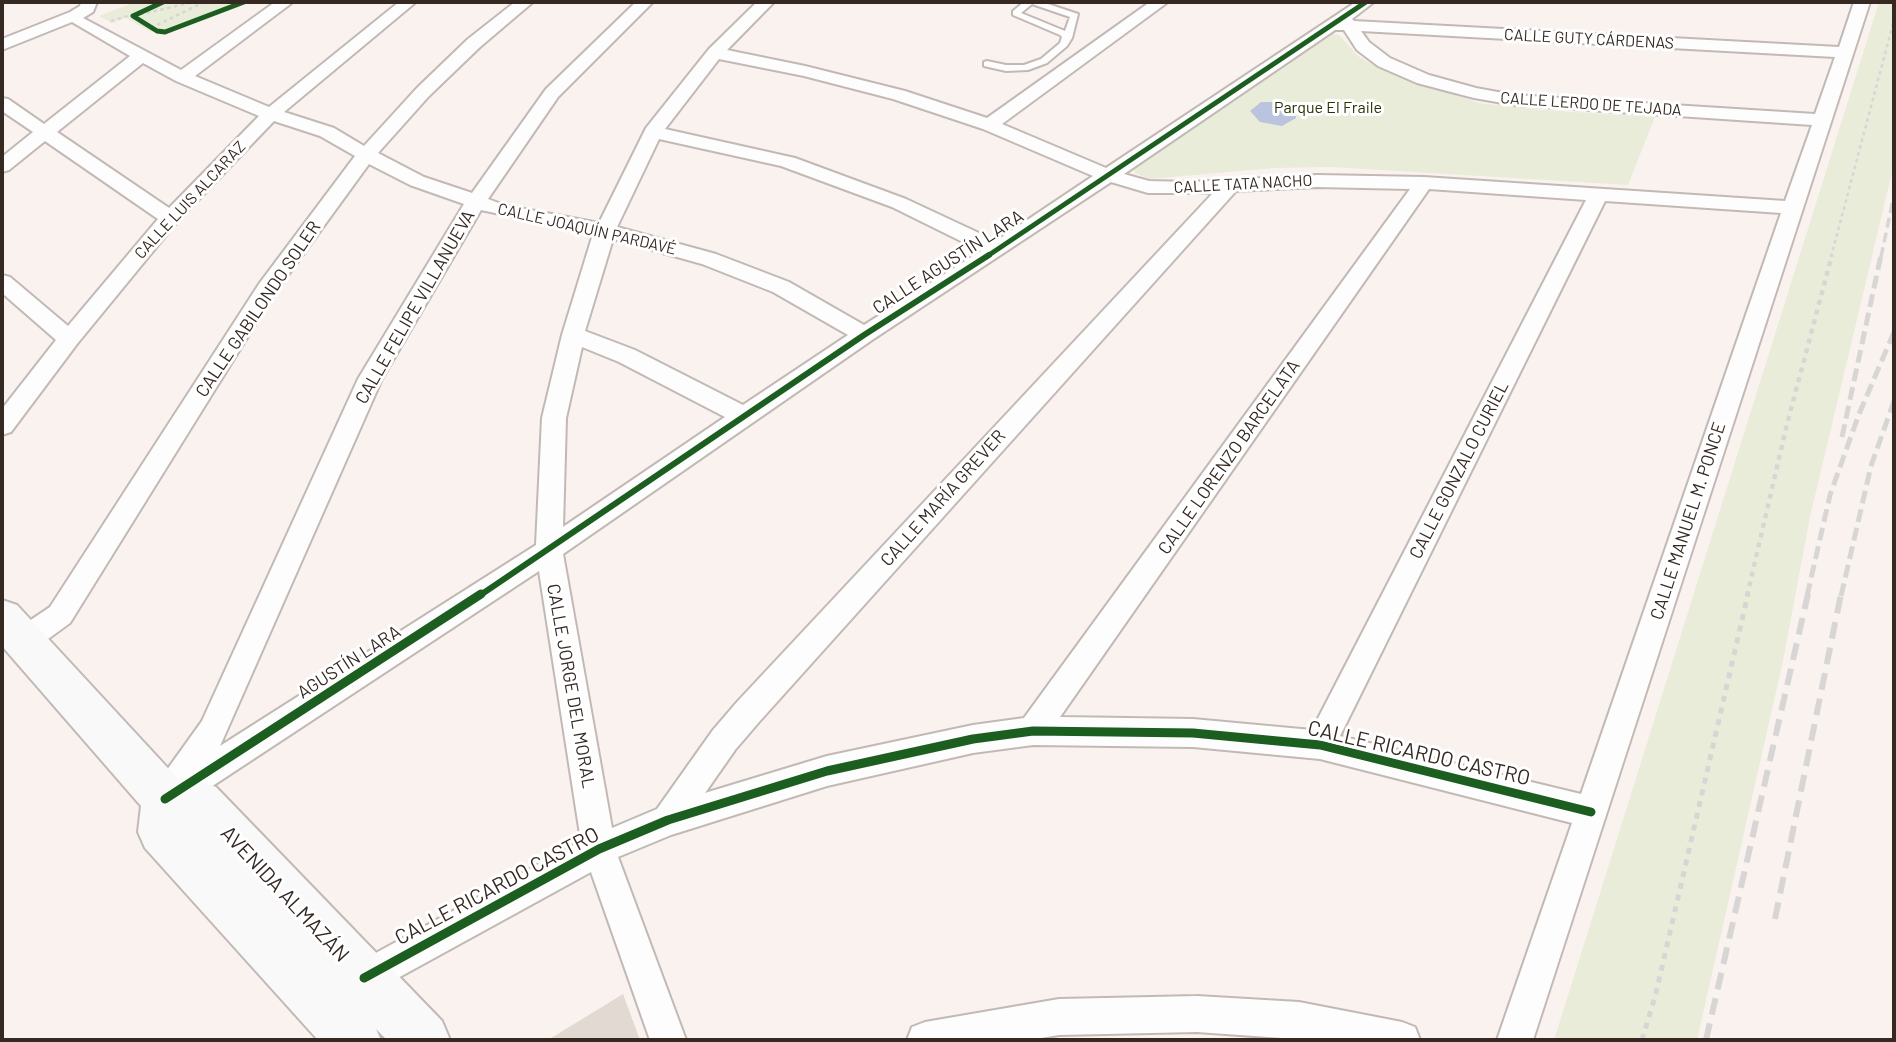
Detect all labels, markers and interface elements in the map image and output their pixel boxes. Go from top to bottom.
street label: CALLE GUTY CÁRDENAS [1504,25,1674,53]
street label: CALLE LERDO DE TEJADA [1500,88,1682,120]
park label: Parque El Fraile [1274,98,1382,118]
street label: CALLE LUIS ALCARAZ [130,137,250,263]
street label: CALLE TATA NACHO [1173,171,1313,197]
street label: CALLE JOAQUÍN PARDAVÉ [496,199,678,259]
street label: CALLE AGUSTÍN LARA [869,205,1027,319]
street label: CALLE FELIPE VILLANUEVA [351,206,479,408]
street label: CALLE GABILONDO SOLER [191,217,325,401]
street label: CALLE LORENZO BARCELATA [1153,356,1305,558]
street label: CALLE GONZALO CURIEL [1405,378,1513,562]
street label: CALLE MANUEL M. PONCE [1646,420,1730,622]
street label: CALLE MARÍA GREVER [876,425,1010,571]
street label: CALLE JORGE DEL MORAL [542,582,600,790]
street label: AGUSTÍN LARA [293,621,405,703]
street label: CALLE RICARDO CASTRO [1305,715,1533,791]
street label: AVENIDA ALMAZÁN [215,821,355,967]
street label: CALLE RICARDO CASTRO [391,821,603,951]

